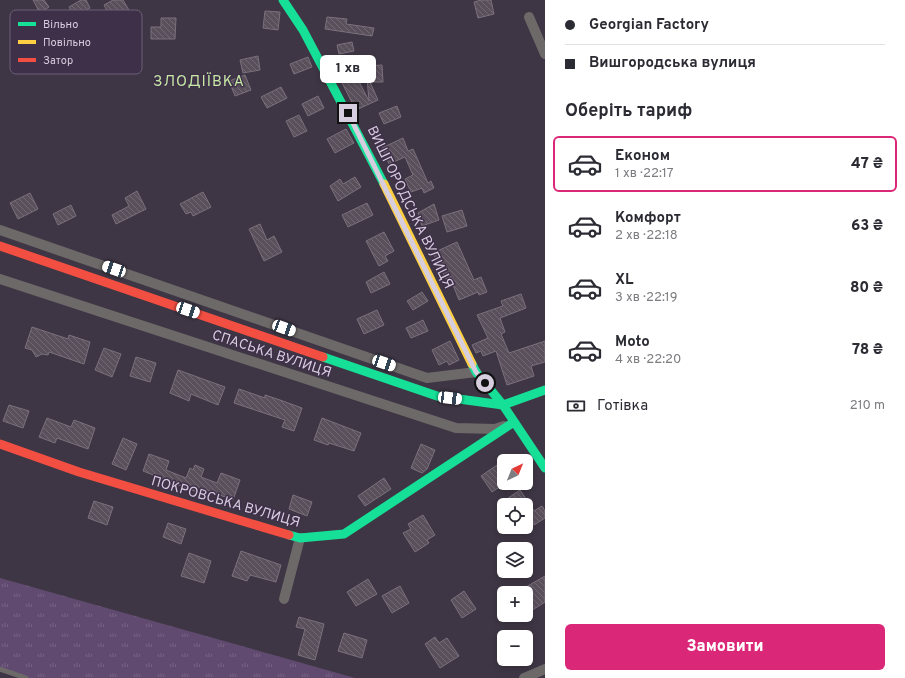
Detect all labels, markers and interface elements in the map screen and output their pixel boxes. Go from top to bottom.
legend [10,10,142,74]
text: Georgian Factory [589,16,709,35]
text: Вільно [43,18,78,32]
text: Повільно [43,36,91,50]
text: Затор [43,54,73,68]
text: Вишгородська вулиця [589,54,756,73]
callout: 1 хв [320,55,376,83]
text: 1 хв [336,61,360,77]
district label: ЗЛОДІЇВКА [153,72,245,92]
text: Оберіть тариф [565,100,692,123]
route end [339,104,357,122]
street label: ВИШГОРОДСЬКА ВУЛИЦЯ [363,123,457,292]
icon: car [567,146,603,182]
text: Економ [615,147,670,166]
text: 47 ₴ [851,155,883,174]
text: 1 хв · 22:17 [615,166,673,182]
icon: car [567,208,603,244]
text: Комфорт [615,209,681,228]
text: 63 ₴ [851,217,883,236]
text: 2 хв · 22:18 [615,228,678,244]
car [101,259,127,279]
icon: car [567,270,603,306]
text: XL [615,271,633,290]
text: 80 ₴ [850,279,883,298]
text: 3 хв · 22:19 [615,290,677,306]
car [175,300,201,320]
car [271,318,297,338]
street label: СПАСЬКА ВУЛИЦЯ [210,327,333,382]
icon: car [567,332,603,368]
text: Moto [615,333,650,352]
text: 78 ₴ [852,341,883,360]
text: 4 хв · 22:20 [615,352,681,368]
car [371,353,397,373]
route start [476,374,494,392]
car [437,391,463,405]
icon: cash [565,395,587,417]
text: Готівка [597,397,648,416]
text: 210 m [850,398,885,414]
north arrow [497,454,533,490]
map controls [497,454,533,666]
street label: ПОКРОВСЬКА ВУЛИЦЯ [149,473,302,532]
button: locate [497,498,533,534]
button: layers [497,542,533,578]
button: + [497,586,533,622]
button: Замовити [565,624,885,670]
button: − [497,630,533,666]

